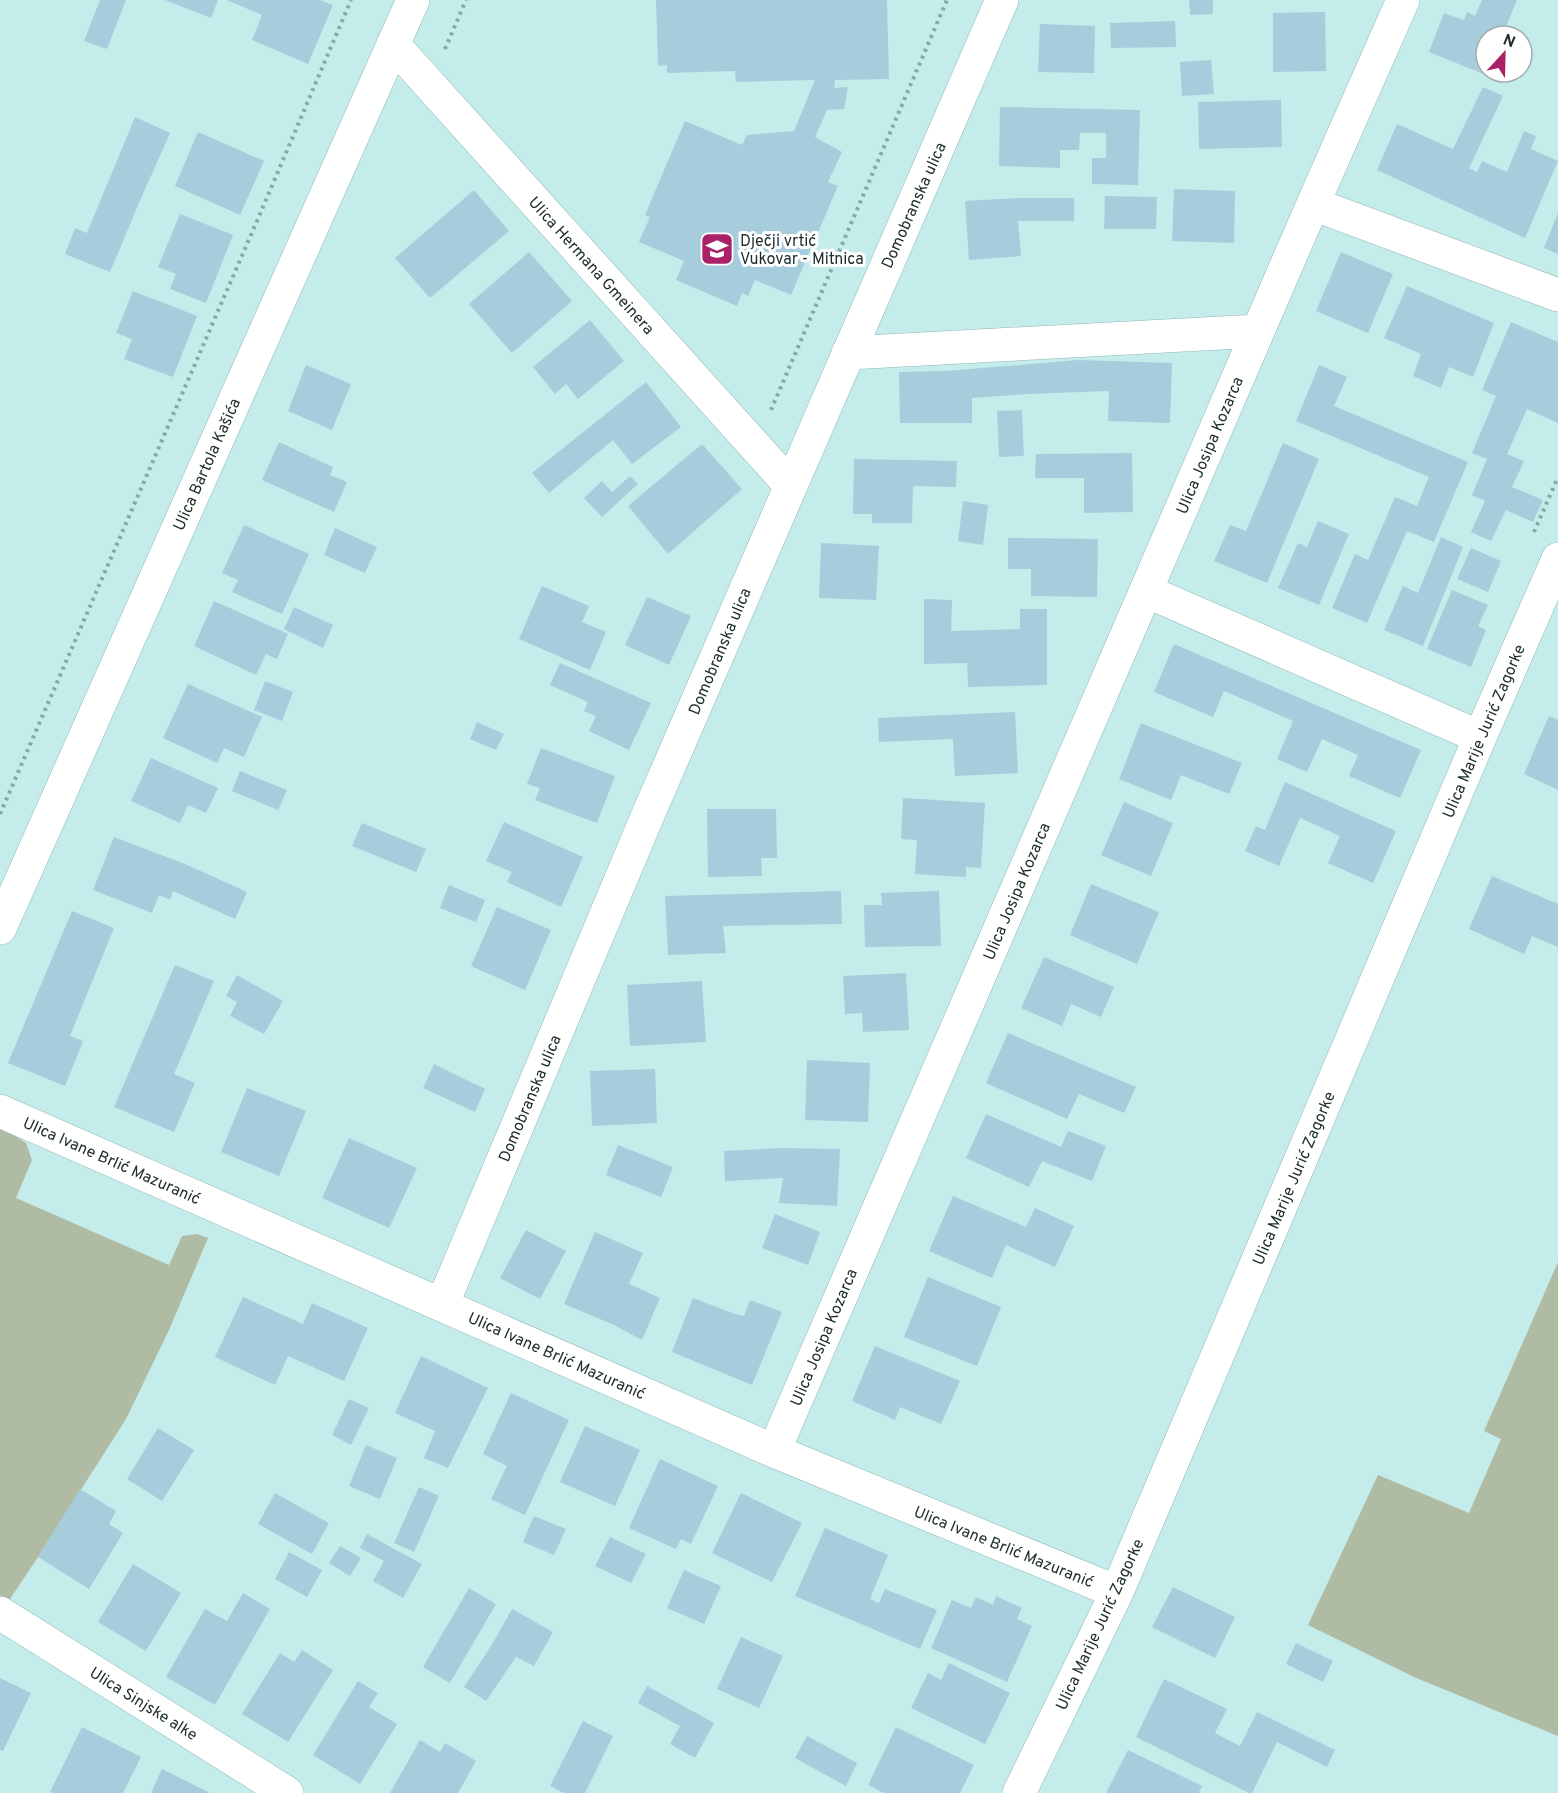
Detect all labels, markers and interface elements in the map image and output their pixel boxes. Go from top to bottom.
north arrow [1474,24,1534,84]
text: N [1500,31,1518,53]
street label: Domobranska ulica [878,140,952,272]
street label: Ulica Hermana Gmeinera [523,193,658,339]
school or university icon: Dječji vrtić Vukovar - Mitnica [699,231,735,267]
place label: Dječji vrtić Vukovar - Mitnica [740,232,864,270]
street label: Ulica Josipa Kozarca [1173,374,1249,518]
street label: Ulica Bartola Kašića [170,396,246,534]
street label: Domobranska ulica [685,585,757,718]
street label: Ulica Marije Jurić Zagorke [1439,642,1531,822]
street label: Ulica Josipa Kozarca [980,820,1056,964]
street label: Domobranska ulica [495,1032,567,1165]
street label: Ulica Marije Jurić Zagorke [1249,1089,1341,1269]
street label: Ulica Ivane Brlić Mazuranić [19,1114,203,1210]
street label: Ulica Josipa Kozarca [787,1266,863,1410]
street label: Ulica Ivane Brlić Mazuranić [464,1309,648,1405]
street label: Ulica Ivane Brlić Mazuranić [910,1503,1096,1593]
street label: Ulica Marije Jurić Zagorke [1052,1536,1149,1714]
street label: Ulica Sinjske alke [85,1663,201,1746]

